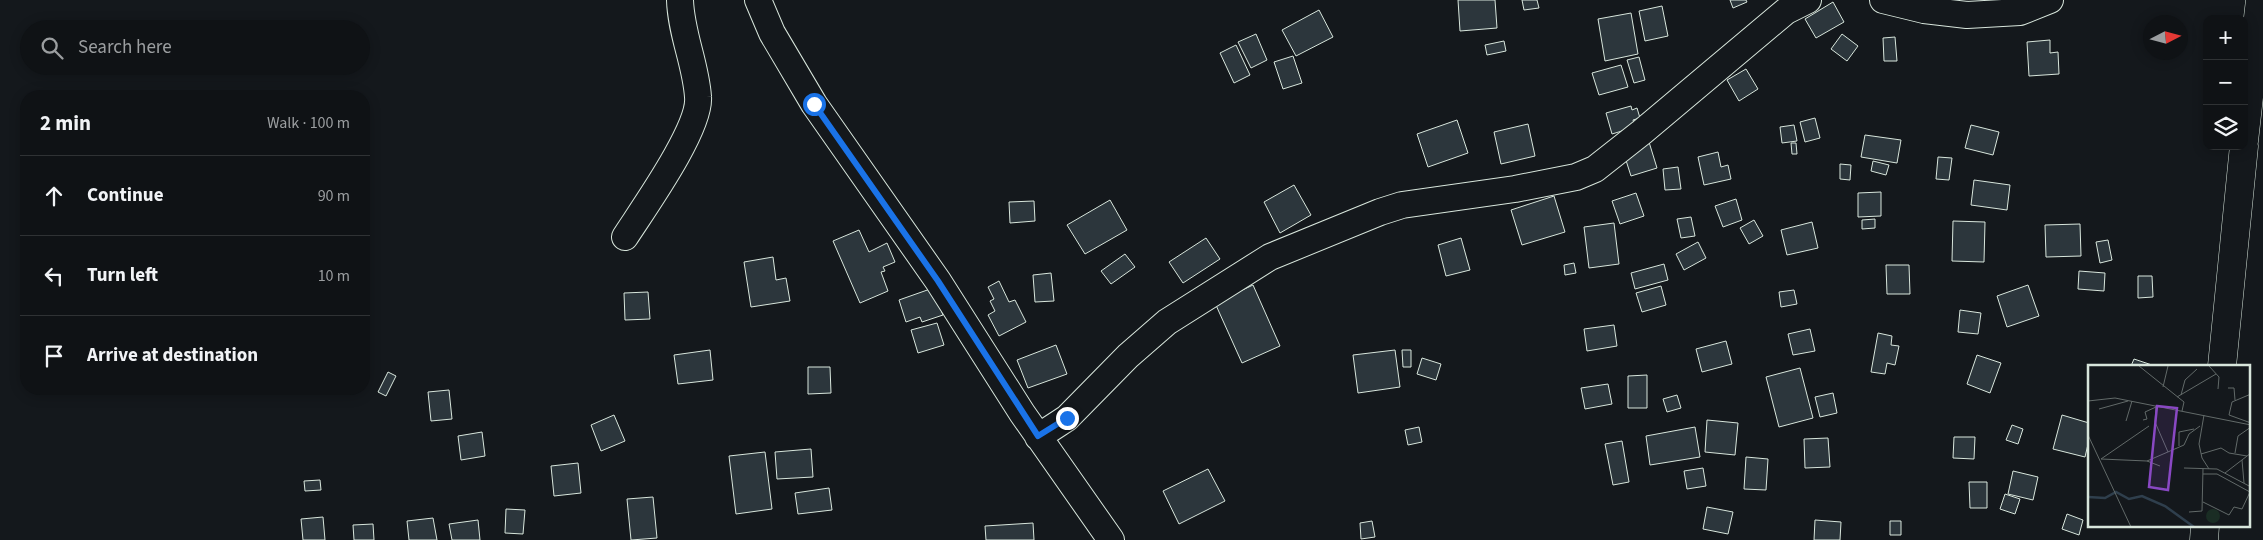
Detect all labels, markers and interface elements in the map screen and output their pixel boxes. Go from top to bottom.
north arrow [2143,15,2188,60]
map controls [2203,15,2248,150]
button: + [2203,15,2248,60]
search box [20,20,370,75]
icon: search [38,34,66,62]
text: Search here [78,34,172,61]
button: − [2203,60,2248,105]
route start [803,93,826,116]
button: layers [2203,105,2248,150]
text: 2 min [40,108,91,138]
text: Walk · 100 m [267,112,350,134]
icon: ahead [40,182,68,210]
text: Continue [87,182,164,209]
text: 90 m [318,185,350,207]
icon: left [40,262,68,290]
text: Turn left [87,262,158,289]
text: 10 m [318,265,350,287]
icon: arrive [40,342,68,370]
text: Arrive at destination [87,342,258,369]
inset map [2088,365,2250,528]
route end [1056,407,1079,430]

